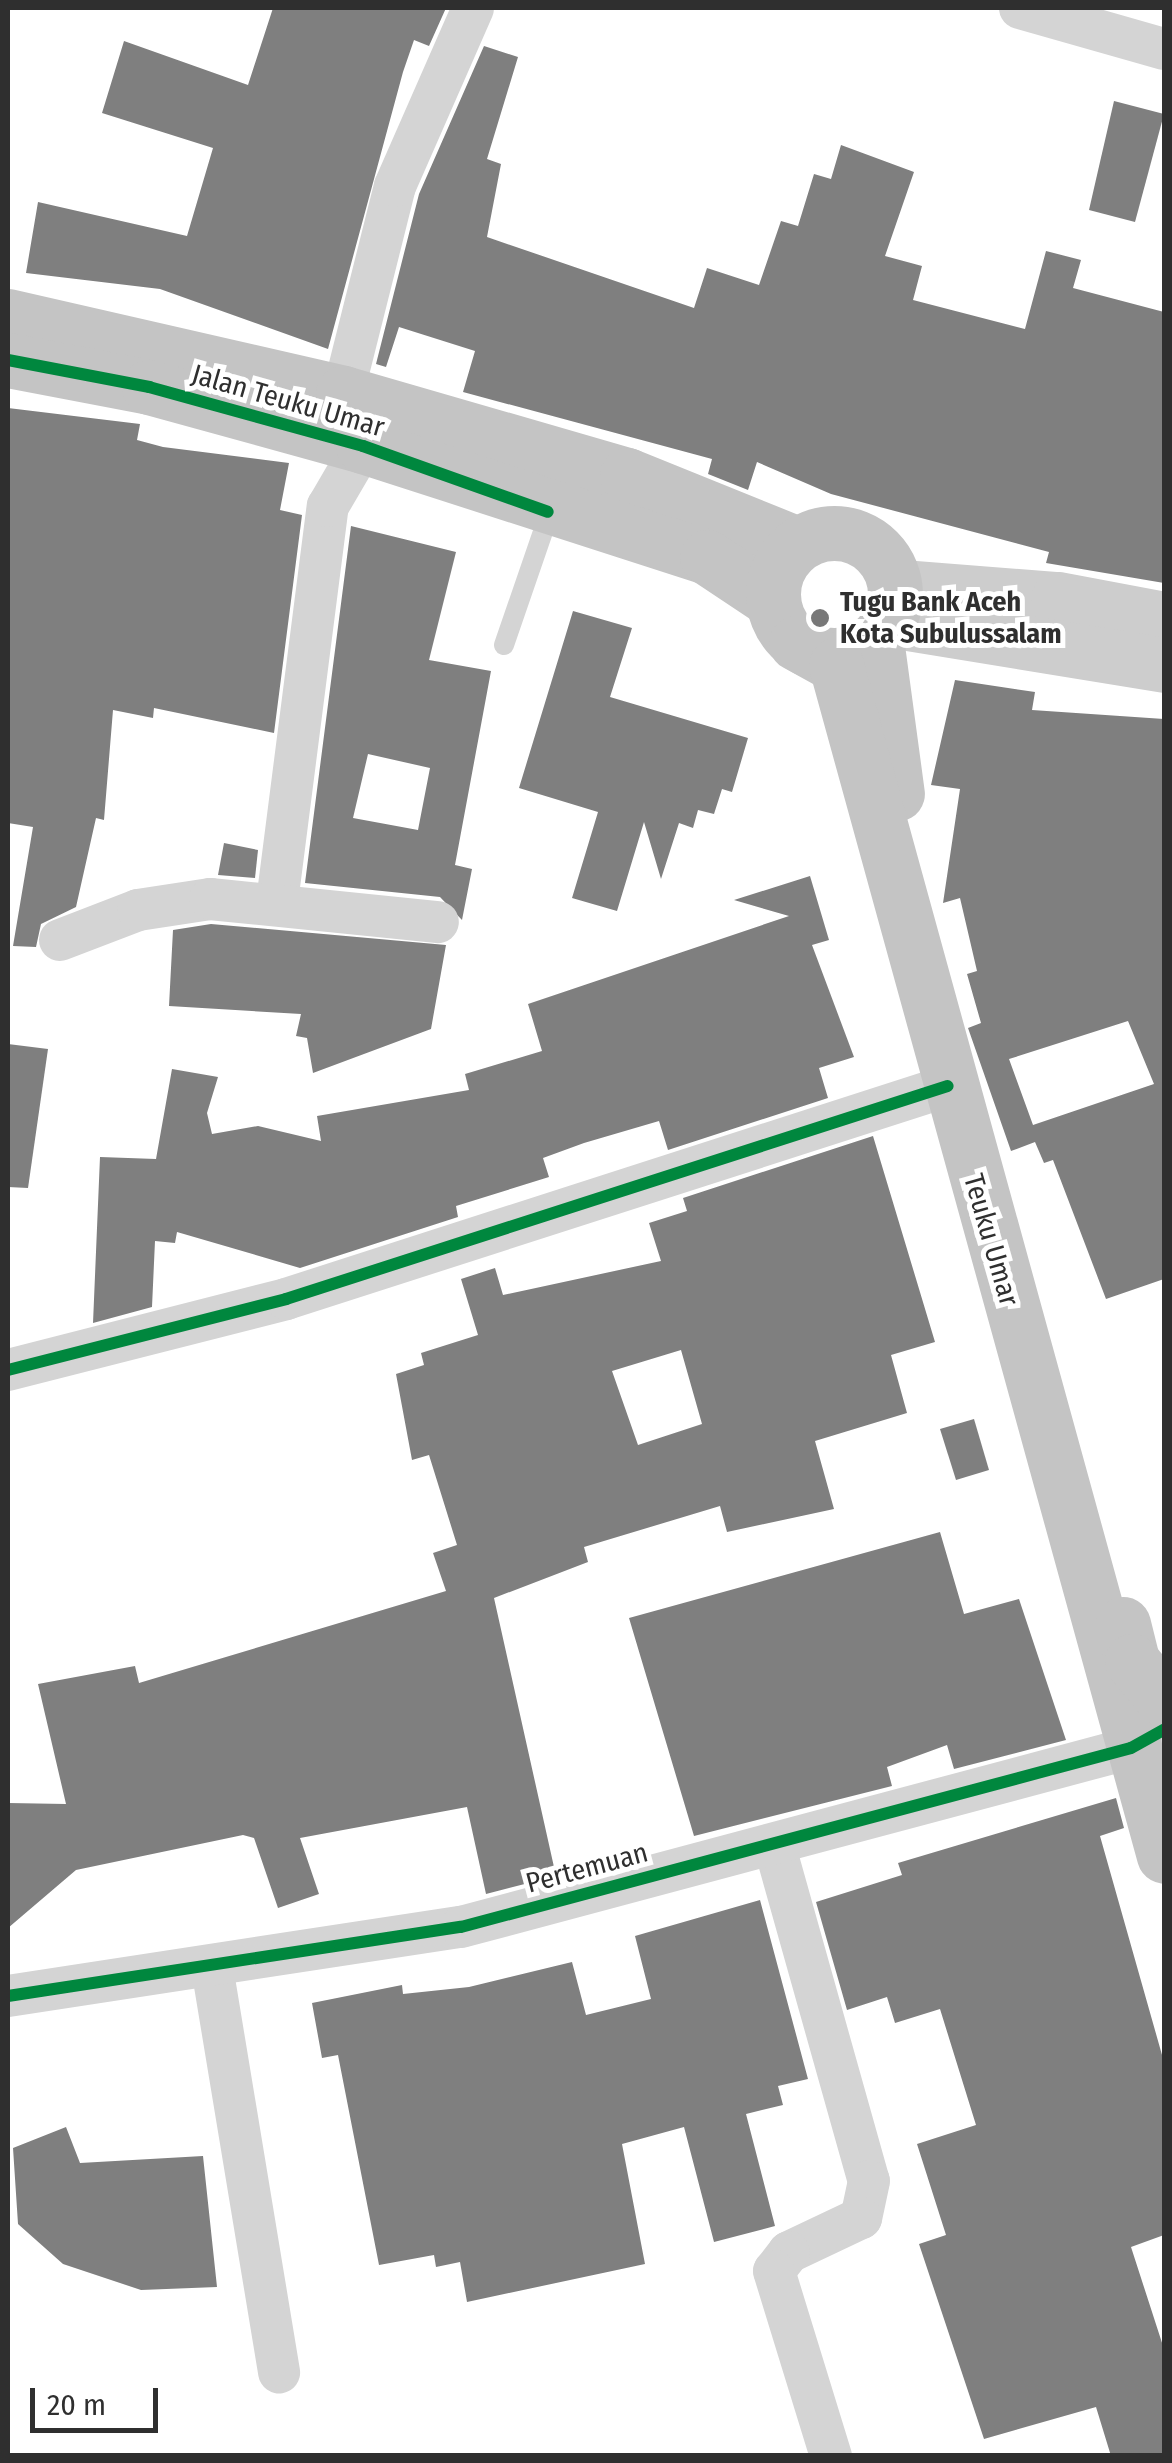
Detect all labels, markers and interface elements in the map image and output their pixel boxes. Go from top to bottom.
street label: Jalan Teuku Umar [188,357,388,445]
place label: Tugu Bank Aceh Kota Subulussalam [840,585,1062,651]
marker: Tugu Bank Aceh Kota Subulussalam [809,607,831,629]
street label: Teuku Umar [956,1170,1026,1310]
street label: Pertemuan [522,1836,652,1900]
scale bar [35,2368,162,2430]
text: 20 m [47,2387,106,2423]

